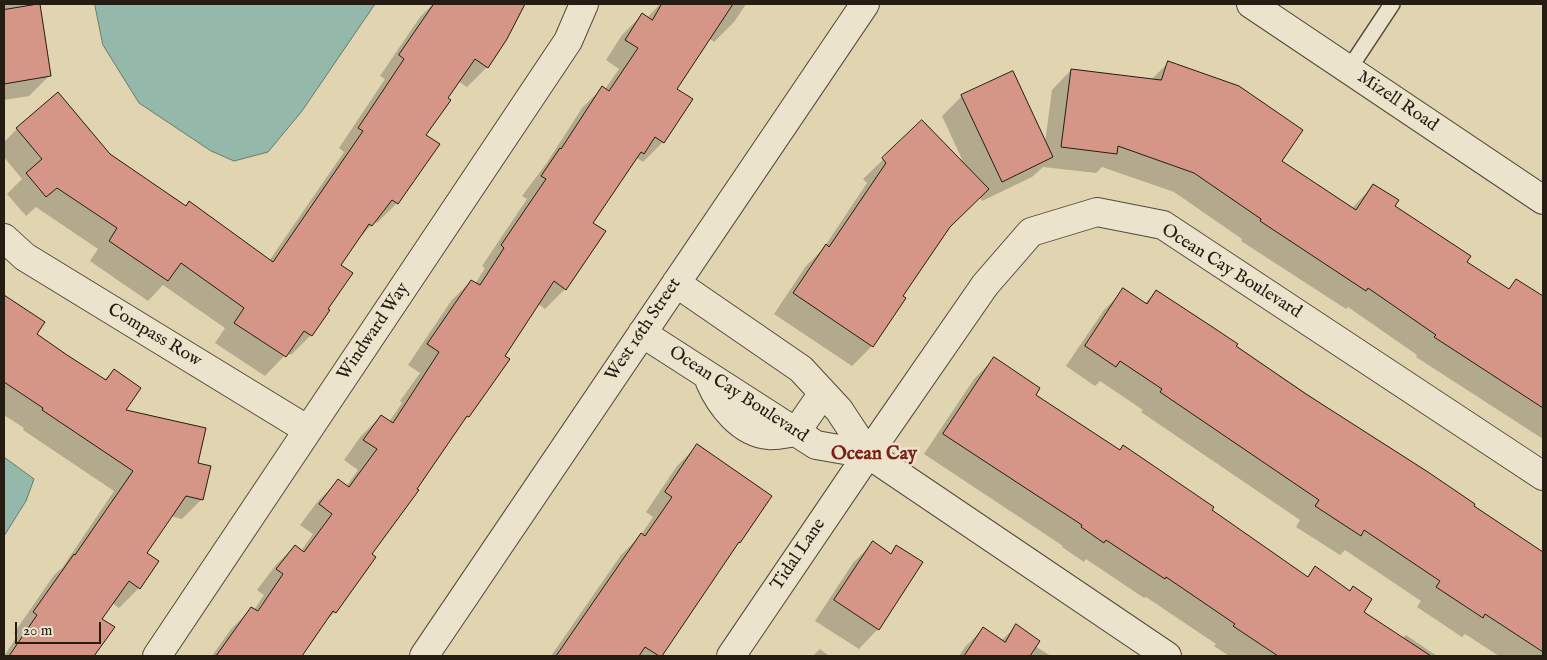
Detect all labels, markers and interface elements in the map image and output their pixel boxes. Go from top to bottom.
street label: Mizell Road [1352,67,1442,137]
street label: Ocean Cay Boulevard [1157,220,1305,324]
street label: West 16th Street [602,274,686,386]
street label: Windward Way [333,279,415,385]
street label: Compass Row [103,300,205,372]
street label: Ocean Cay Boulevard [664,342,812,448]
district label: Ocean Cay [831,444,917,466]
street label: Tidal Lane [767,515,831,595]
scale bar [18,612,104,644]
text: 20 m [23,621,52,640]

